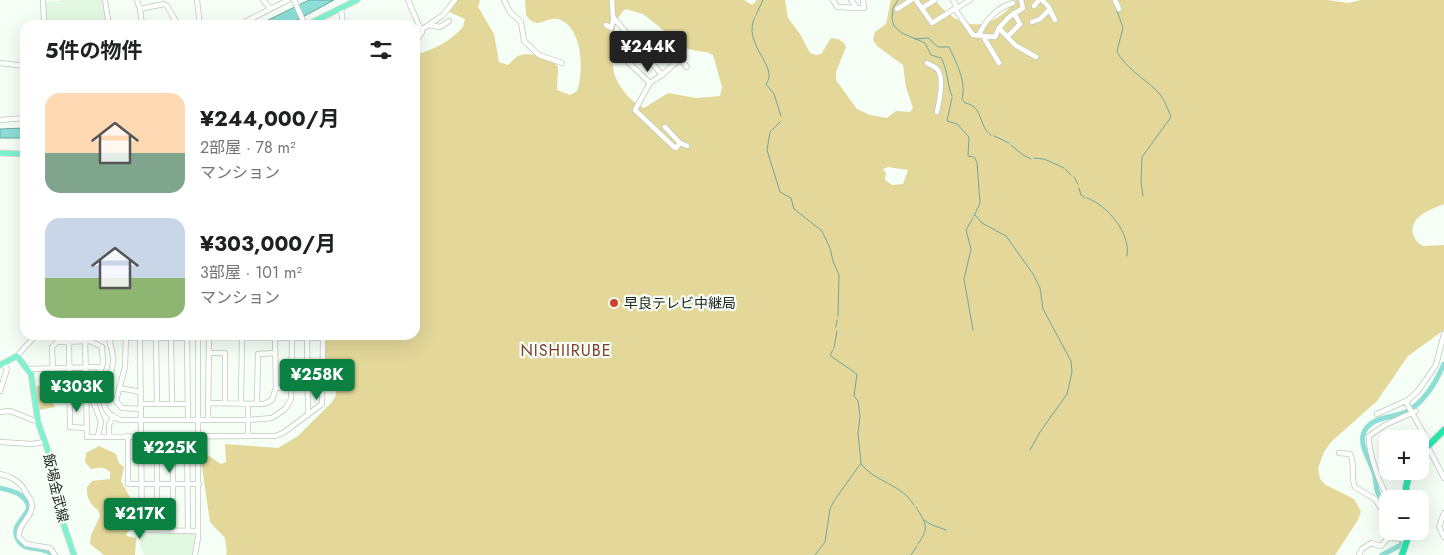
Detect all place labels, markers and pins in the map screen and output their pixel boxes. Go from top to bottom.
pin: ¥244K [613,30,683,73]
place label: 早良テレビ中継局 [624,293,736,313]
marker: 早良テレビ中継局 [608,297,620,309]
pin: ¥258K [282,358,352,401]
pin: ¥303K [42,370,112,413]
pin: ¥225K [135,432,205,474]
pin: ¥217K [105,498,175,540]

